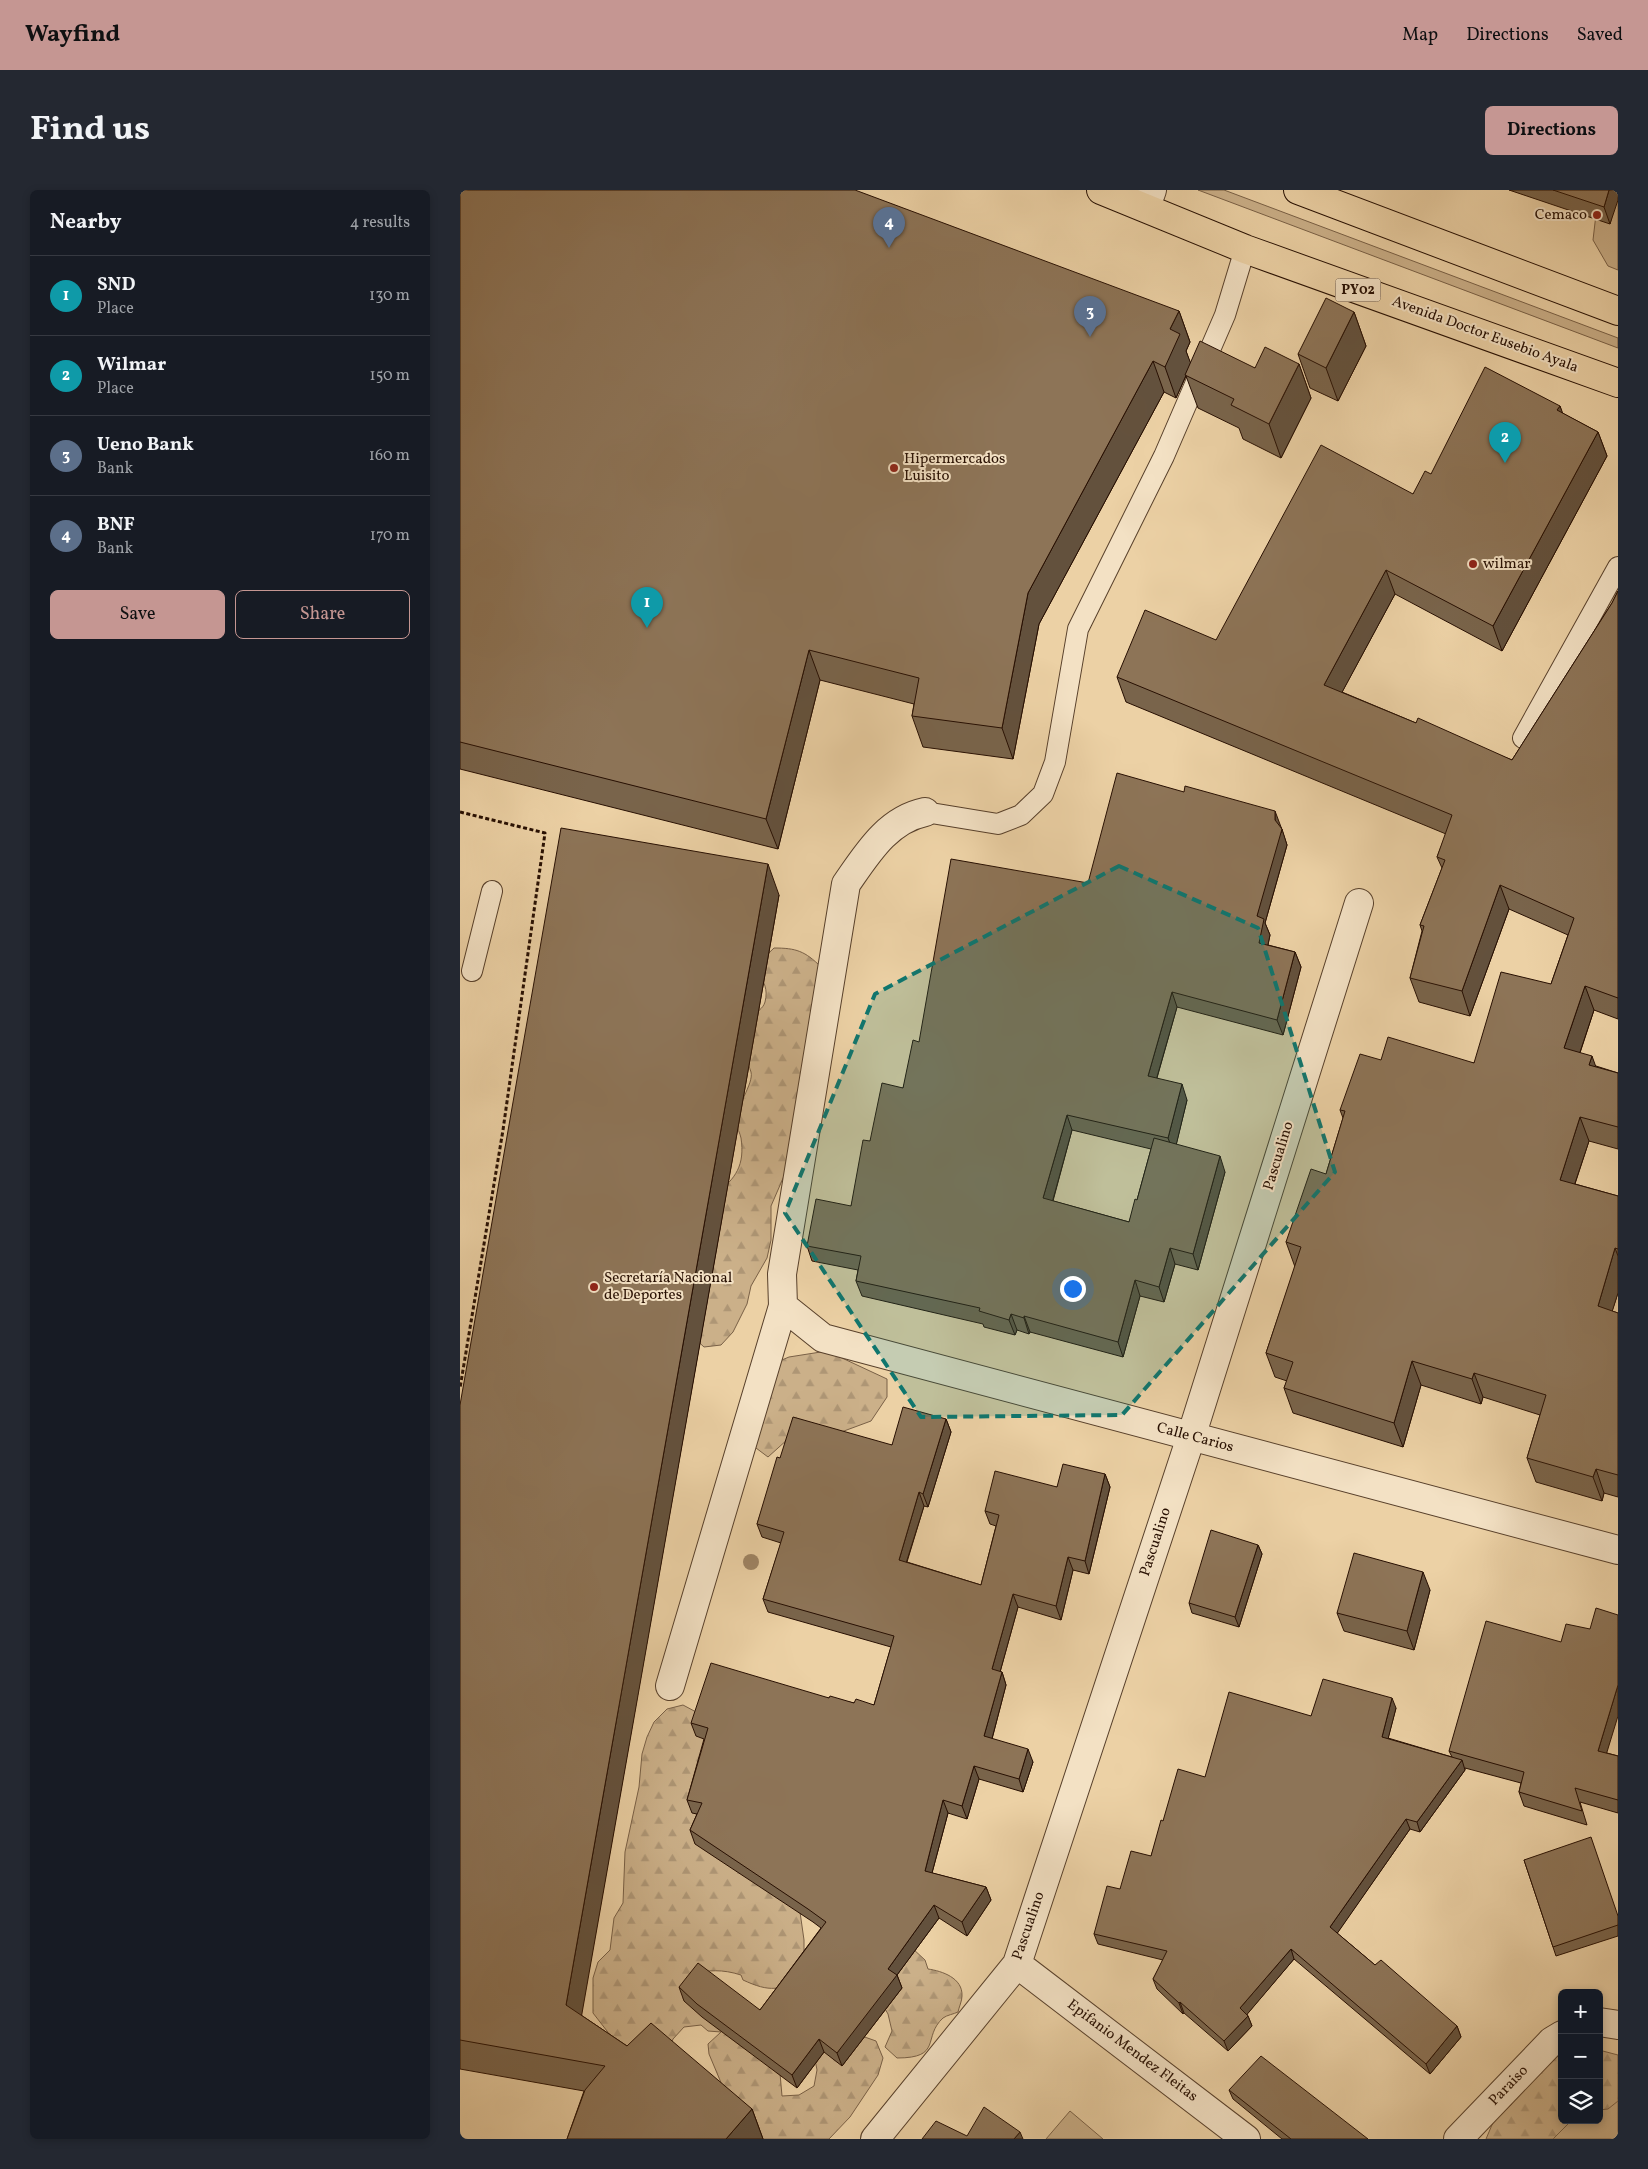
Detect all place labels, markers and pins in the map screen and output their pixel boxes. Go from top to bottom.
place label: Cemaco [1535,205,1587,226]
pin: 4 [873,207,905,248]
marker: Cemaco [1591,209,1603,221]
pin: 3 [1074,296,1106,337]
pin: 2 [1489,422,1521,463]
place label: Hipermercados Luisito [904,449,1006,487]
marker: Hipermercados Luisito [888,462,900,474]
place label: wilmar [1483,554,1531,575]
marker: wilmar [1467,558,1479,570]
pin: 1 [631,587,663,628]
place label: Secretaría Nacional de Deportes [604,1268,732,1306]
marker: Secretaría Nacional de Deportes [588,1281,600,1293]

